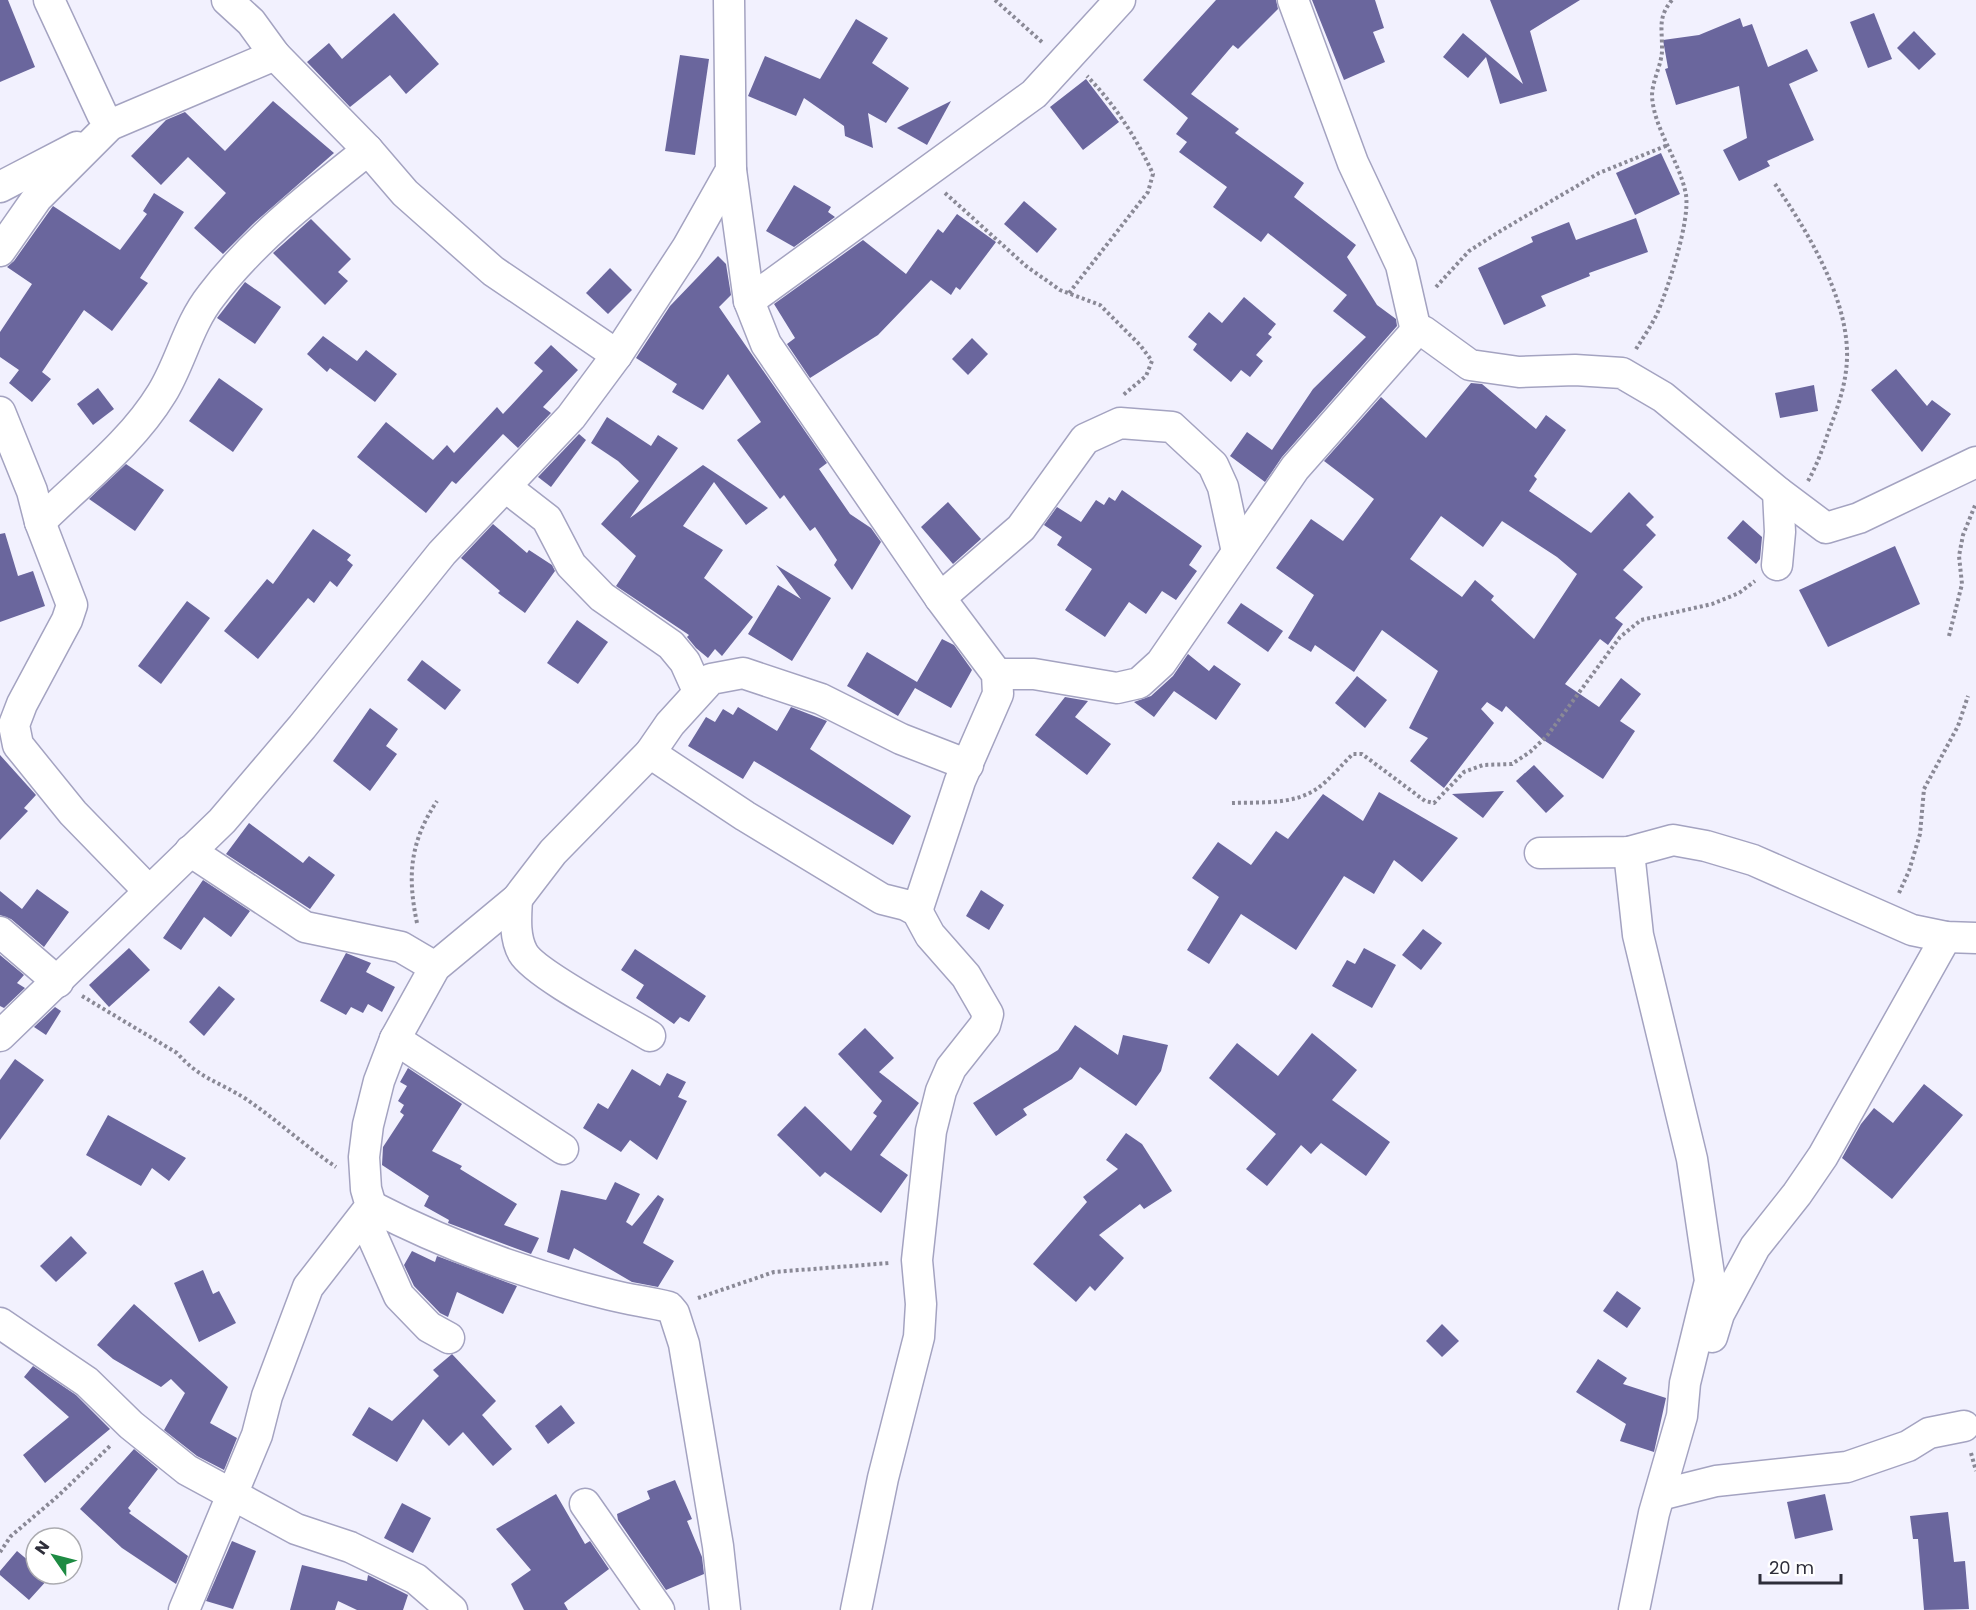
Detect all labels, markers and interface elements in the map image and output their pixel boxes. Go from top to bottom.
north arrow [24,1526,84,1586]
text: N [29,1536,55,1559]
scale bar [1760,1547,1841,1585]
text: 20 m [1769,1555,1814,1580]

